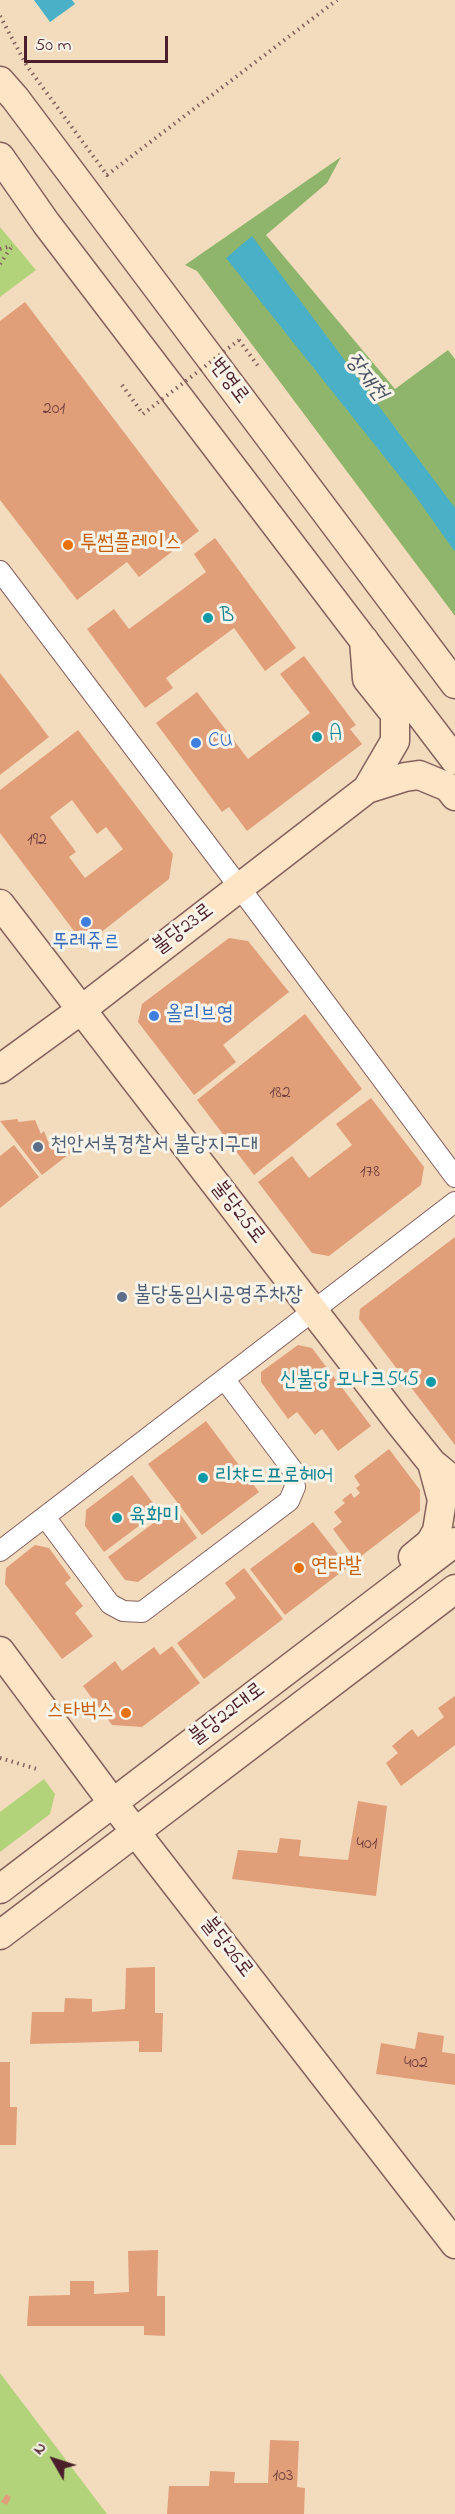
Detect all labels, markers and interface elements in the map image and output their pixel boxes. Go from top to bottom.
scale bar [27,24,171,62]
text: 50 m [35,33,72,59]
water label: 장재천 [338,349,392,407]
street label: 번영로 [203,354,253,410]
house number: 201 [43,399,65,421]
place label: 투썸플레이스 [80,532,181,558]
marker: 투썸플레이스 [61,538,75,552]
place label: B [220,605,234,631]
marker: B [201,611,215,625]
place label: A [329,724,342,750]
place label: CU [208,730,233,756]
marker: A [310,730,324,744]
marker: CU [189,736,203,750]
house number: 192 [27,830,47,852]
street label: 불당23로 [149,899,219,961]
marker: 뚜레쥬르 [79,915,93,929]
place label: 뚜레쥬르 [52,931,120,957]
place label: 올리브영 [166,1003,234,1029]
marker: 올리브영 [147,1009,161,1023]
house number: 182 [269,1083,291,1105]
place label: 천안서북경찰서 불당지구대 [50,1134,258,1160]
marker: 천안서북경찰서 불당지구대 [31,1140,45,1154]
house number: 178 [360,1162,380,1184]
street label: 불당25로 [205,1176,269,1250]
place label: 불당동임시공영주차장 [134,1284,303,1310]
marker: 불당동임시공영주차장 [115,1290,129,1304]
place label: 신불당 모나크545 [280,1369,419,1395]
marker: 신불당 모나크545 [424,1375,438,1389]
place label: 리챠드프로헤어 [215,1465,333,1491]
marker: 리챠드프로헤어 [196,1471,210,1485]
place label: 육화미 [129,1505,180,1531]
marker: 육화미 [110,1511,124,1525]
place label: 연타발 [311,1555,362,1581]
marker: 연타발 [292,1561,306,1575]
street label: 불당22대로 [185,1678,271,1752]
place label: 스타벅스 [46,1700,114,1726]
marker: 스타벅스 [119,1706,133,1720]
house number: 401 [357,1834,377,1856]
street label: 불당26로 [194,1913,258,1983]
house number: 402 [404,2053,428,2075]
north arrow [24,2430,84,2490]
text: N [27,2437,53,2460]
house number: 103 [273,2466,293,2488]

